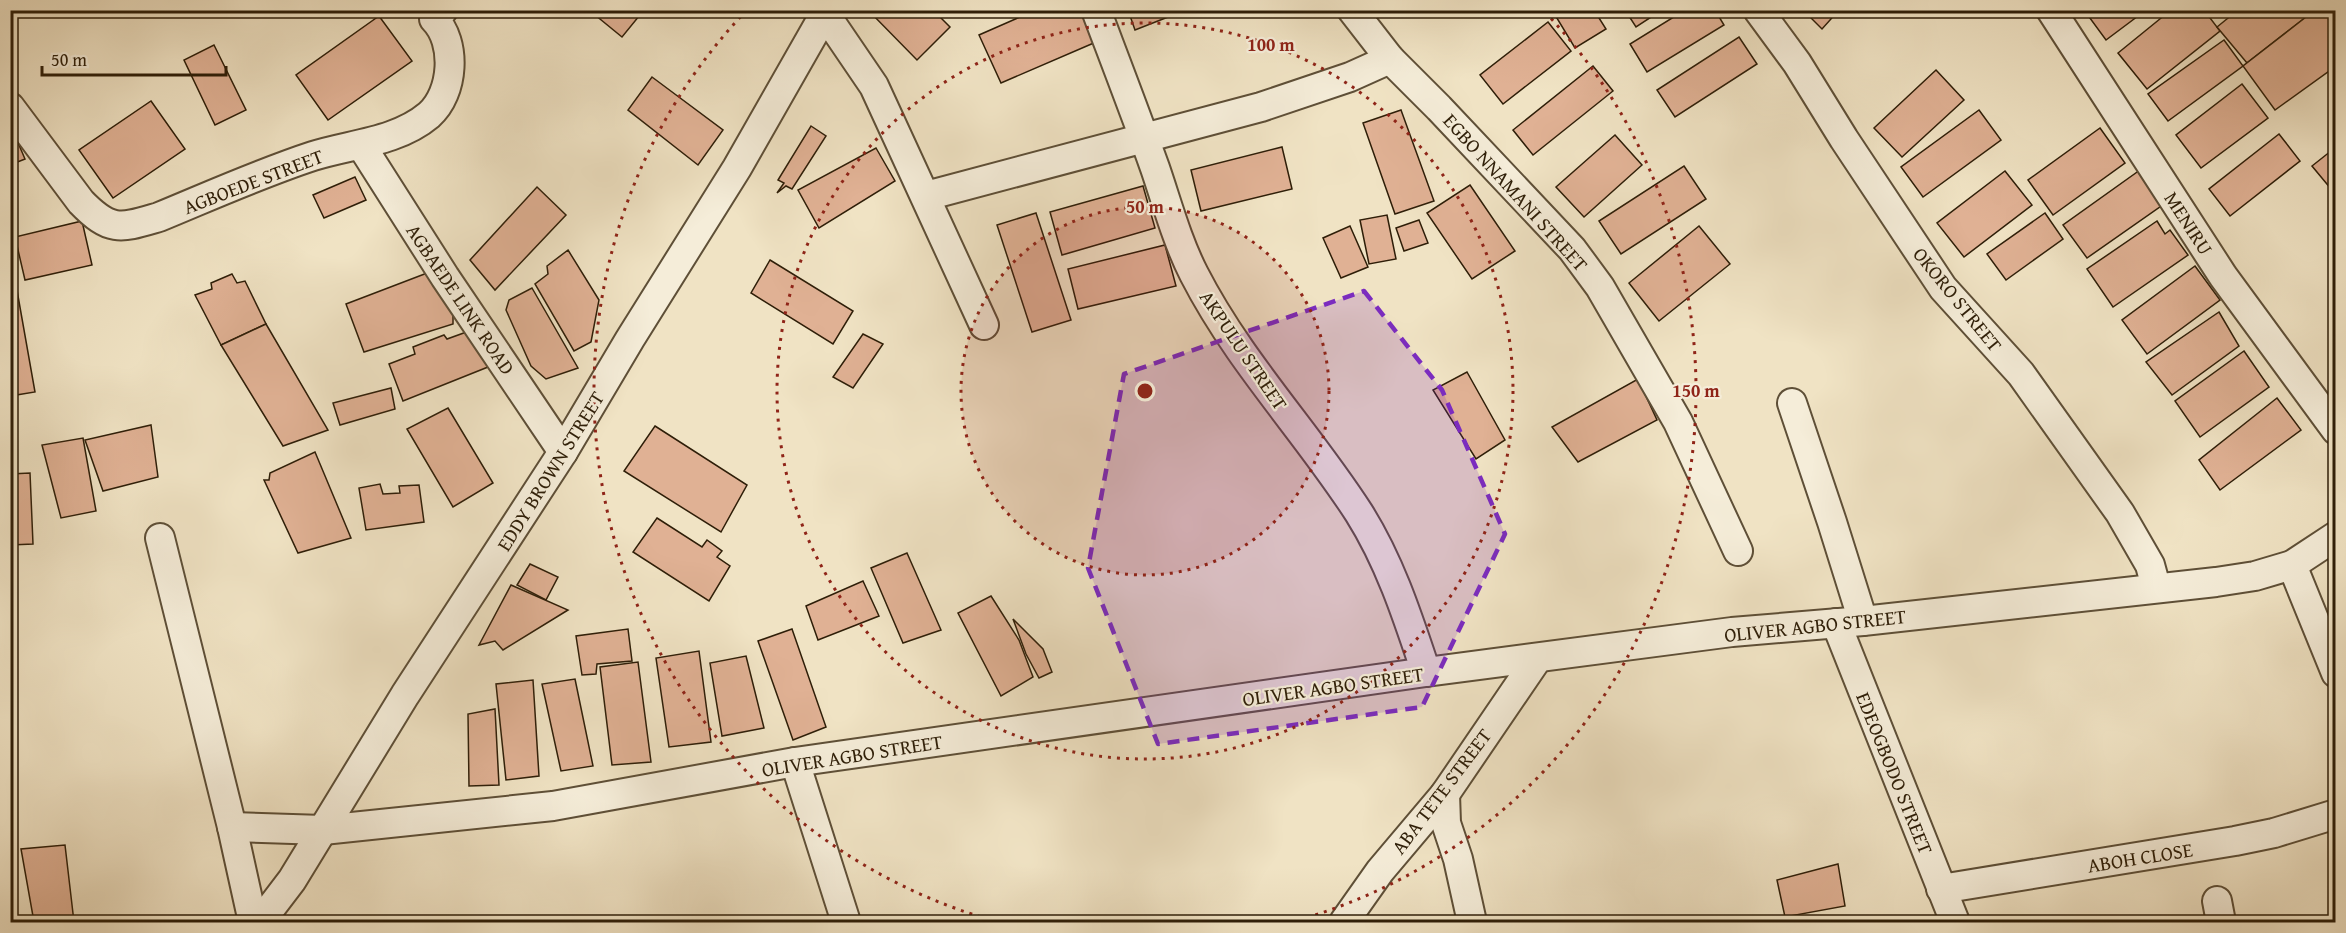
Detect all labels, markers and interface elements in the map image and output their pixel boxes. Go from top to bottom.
text: 100 m [1247,31,1295,58]
scale bar [42,39,226,77]
text: 50 m [51,46,87,73]
street label: EGBO NNAMANI STREET [1437,106,1595,278]
street label: AGBOEDE STREET [179,141,327,221]
street label: MENIRU [2158,186,2220,260]
text: 50 m [1126,193,1165,220]
street label: AGBAEDE LINK ROAD [400,218,522,380]
street label: OKORO STREET [1907,240,2009,358]
street label: AKPULU STREET [1193,284,1295,416]
text: 150 m [1672,377,1720,404]
centre of rings [1135,381,1155,401]
street label: EDDY BROWN STREET [489,385,611,557]
street label: OLIVER AGBO STREET [1723,601,1907,649]
street label: OLIVER AGBO STREET [1241,659,1425,713]
street label: EDEOGBODO STREET [1849,688,1941,858]
street label: ABA TETE STREET [1384,722,1498,860]
street label: OLIVER AGBO STREET [760,726,944,784]
street label: ABOH CLOSE [2085,834,2195,880]

